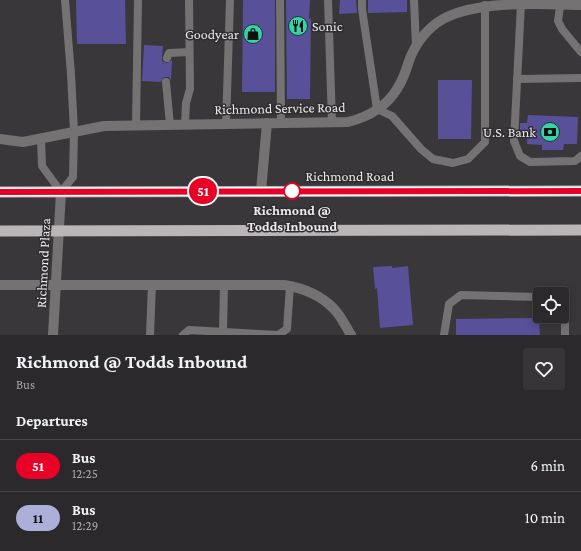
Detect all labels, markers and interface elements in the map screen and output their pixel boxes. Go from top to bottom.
restaurant icon: Sonic [287,15,309,37]
place label: Sonic [312,18,343,34]
shop icon: Goodyear [242,23,264,45]
place label: Goodyear [185,26,239,42]
street label: Richmond Service Road [214,99,346,117]
bank icon: U.S. Bank [539,121,561,143]
place label: U.S. Bank [483,124,536,140]
street label: Richmond Road [306,168,395,184]
line badge: 51 [185,178,221,204]
marker: Richmond @ Todds Inbound [283,182,301,200]
text: 51 [197,183,209,199]
place label: Richmond @ Todds Inbound [247,202,337,234]
street label: Richmond Plaza [33,217,53,308]
map controls [533,287,569,323]
button: locate [533,287,569,323]
button: heart [523,348,565,390]
text: Richmond @ Todds Inbound [16,351,247,372]
text: Bus [16,377,35,392]
text: Departures [16,413,88,429]
text: Bus [72,450,95,466]
text: 51 [32,458,44,474]
text: 6 min [531,458,565,474]
text: 12:25 [72,466,98,481]
text: Bus [72,502,95,518]
text: 11 [33,510,43,526]
text: 10 min [525,510,565,526]
text: 12:29 [72,518,98,533]

